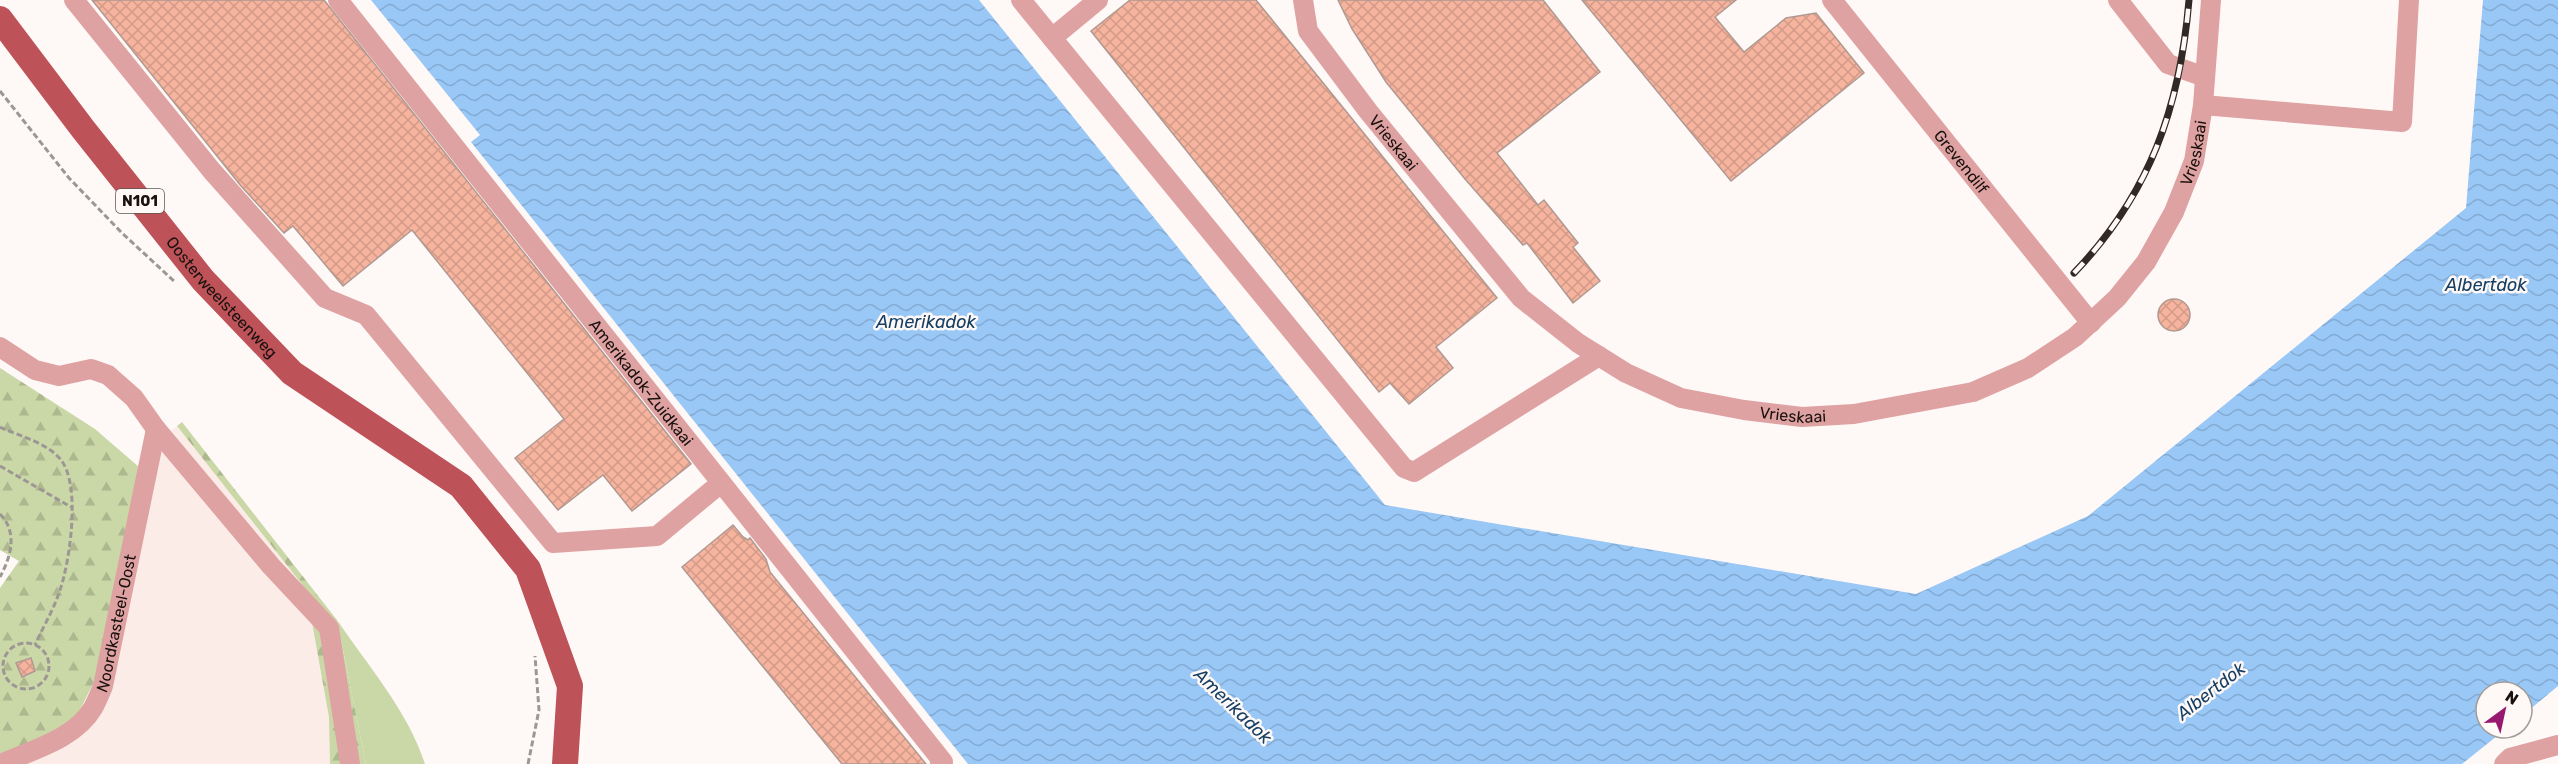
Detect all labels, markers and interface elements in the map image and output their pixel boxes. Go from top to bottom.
street label: Vrieskaai [1365,111,1422,174]
street label: Vrieskaai [2176,119,2210,188]
street label: Grevendilf [1930,126,1993,198]
road number: N101 [116,189,164,213]
street label: Oosterweelsteenweg [162,232,282,362]
water label: Albertdok [2444,274,2527,296]
water label: Amerikadok [875,311,977,333]
street label: Amerikadok-Zuidkaai [585,315,697,449]
street label: Vrieskaai [1759,402,1827,427]
street label: Noordkasteel-Oost [92,552,139,695]
water label: Albertdok [2171,657,2250,725]
water label: Amerikadok [1189,663,1277,749]
north arrow [2474,680,2534,740]
text: N [2502,687,2522,709]

